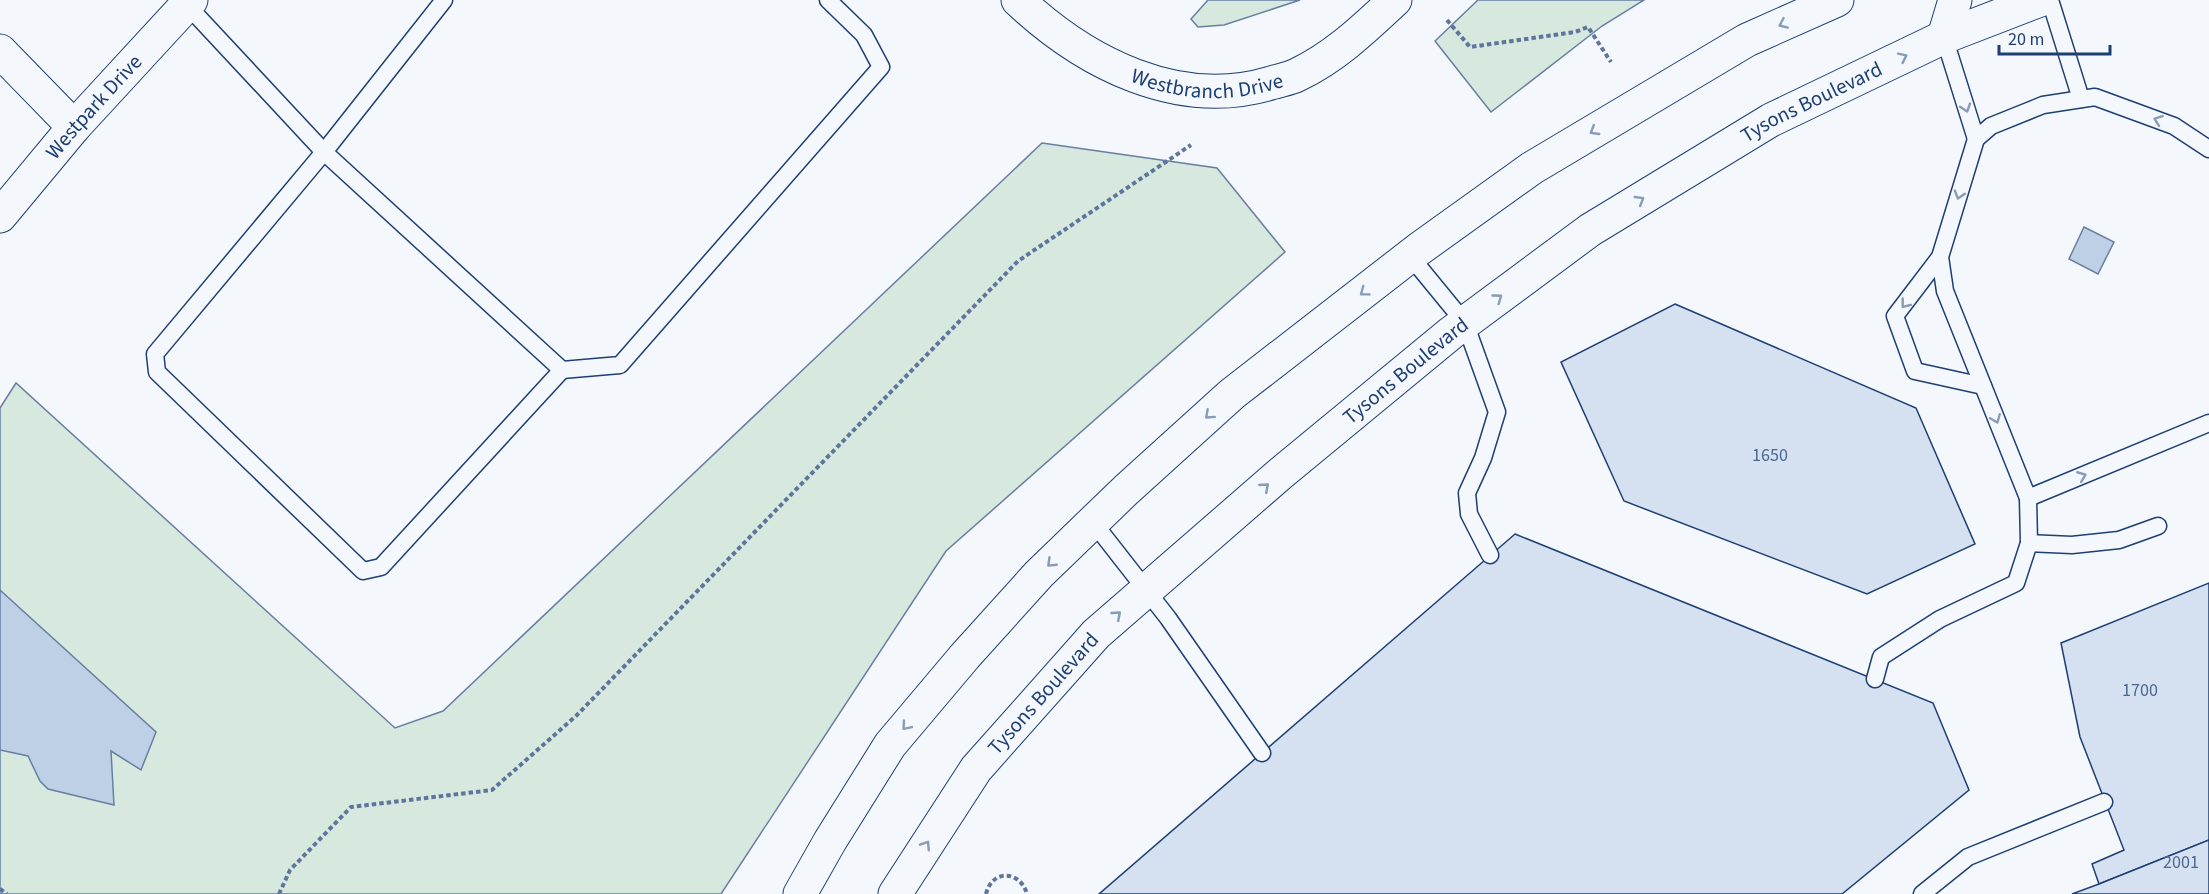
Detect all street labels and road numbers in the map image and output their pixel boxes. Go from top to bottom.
street label: Westpark Drive [38,48,149,166]
street label: Tysons Boulevard [1735,54,1887,150]
street label: Westbranch Drive [1127,61,1286,106]
street label: Tysons Boulevard [1336,310,1475,431]
street label: Tysons Boulevard [980,626,1106,761]

